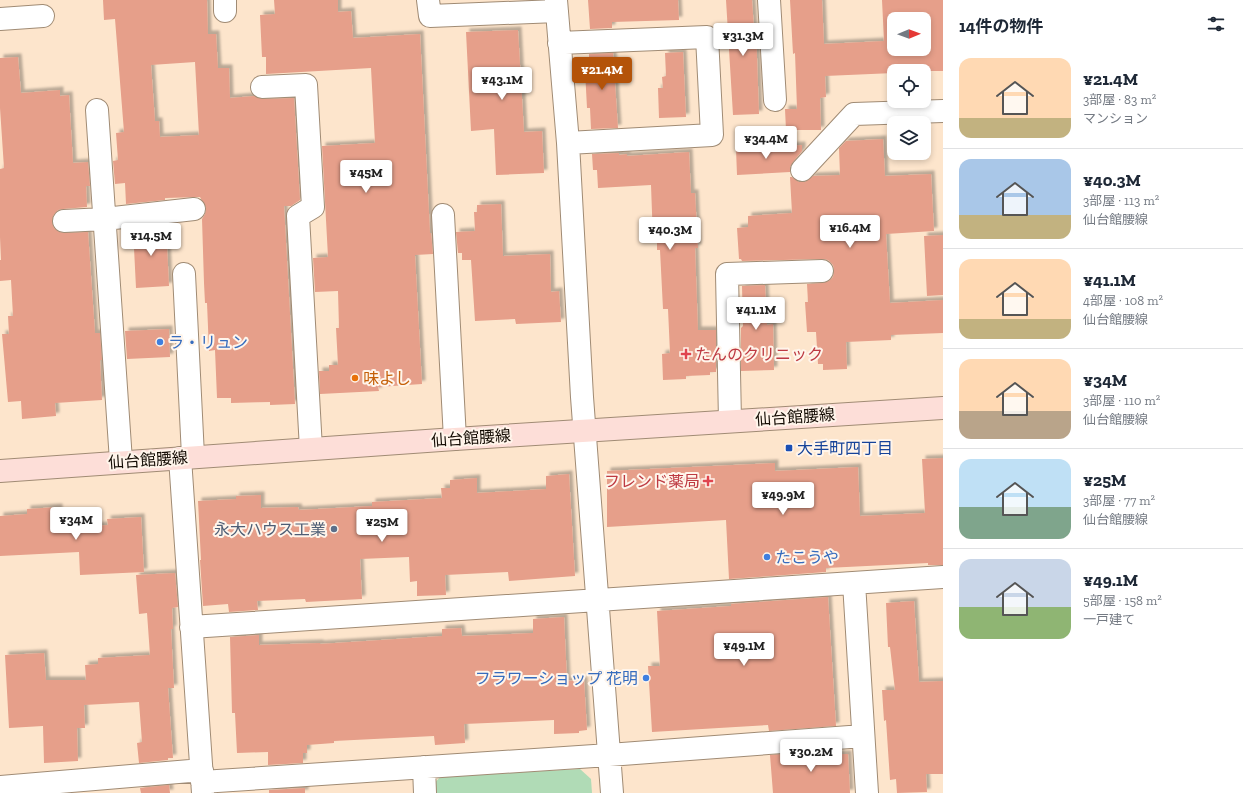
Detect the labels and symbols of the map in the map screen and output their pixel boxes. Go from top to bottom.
north arrow [887,12,931,56]
pin: ¥31.3M [710,23,776,57]
pin: ¥21.4M [569,57,635,91]
pin: ¥43.1M [469,67,535,101]
pin: ¥34.4M [733,126,799,160]
pin: ¥45M [342,160,390,194]
pin: ¥16.4M [817,215,883,249]
pin: ¥40.3M [637,217,703,251]
pin: ¥14.5M [118,223,184,257]
pin: ¥41.1M [723,297,789,331]
place label: ラ・リュン [168,333,248,352]
marker: ラ・リュン [155,337,165,347]
place label: たんのクリニック [695,345,823,364]
marker: たんのクリニック [680,348,692,360]
place label: 味よし [363,369,411,388]
marker: 味よし [350,373,360,383]
street label: 仙台館腰線 [754,405,836,429]
street label: 仙台館腰線 [430,426,512,450]
place label: 大手町四丁目 [797,439,893,458]
marker: 大手町四丁目 [784,443,794,453]
street label: 仙台館腰線 [107,448,189,472]
place label: フレンド薬局 [604,472,700,491]
marker: フレンド薬局 [703,476,713,486]
pin: ¥49.9M [750,482,816,516]
pin: ¥34M [52,507,100,541]
pin: ¥25M [358,509,406,543]
place label: 永大ハウス工業 [214,520,326,539]
marker: 永大ハウス工業 [329,524,339,534]
place label: たこうや [775,548,839,567]
marker: たこうや [762,552,772,562]
pin: ¥49.1M [711,633,777,667]
place label: フラワーショップ 花明 [475,669,638,688]
marker: フラワーショップ 花明 [641,673,651,683]
pin: ¥30.2M [778,739,844,773]

